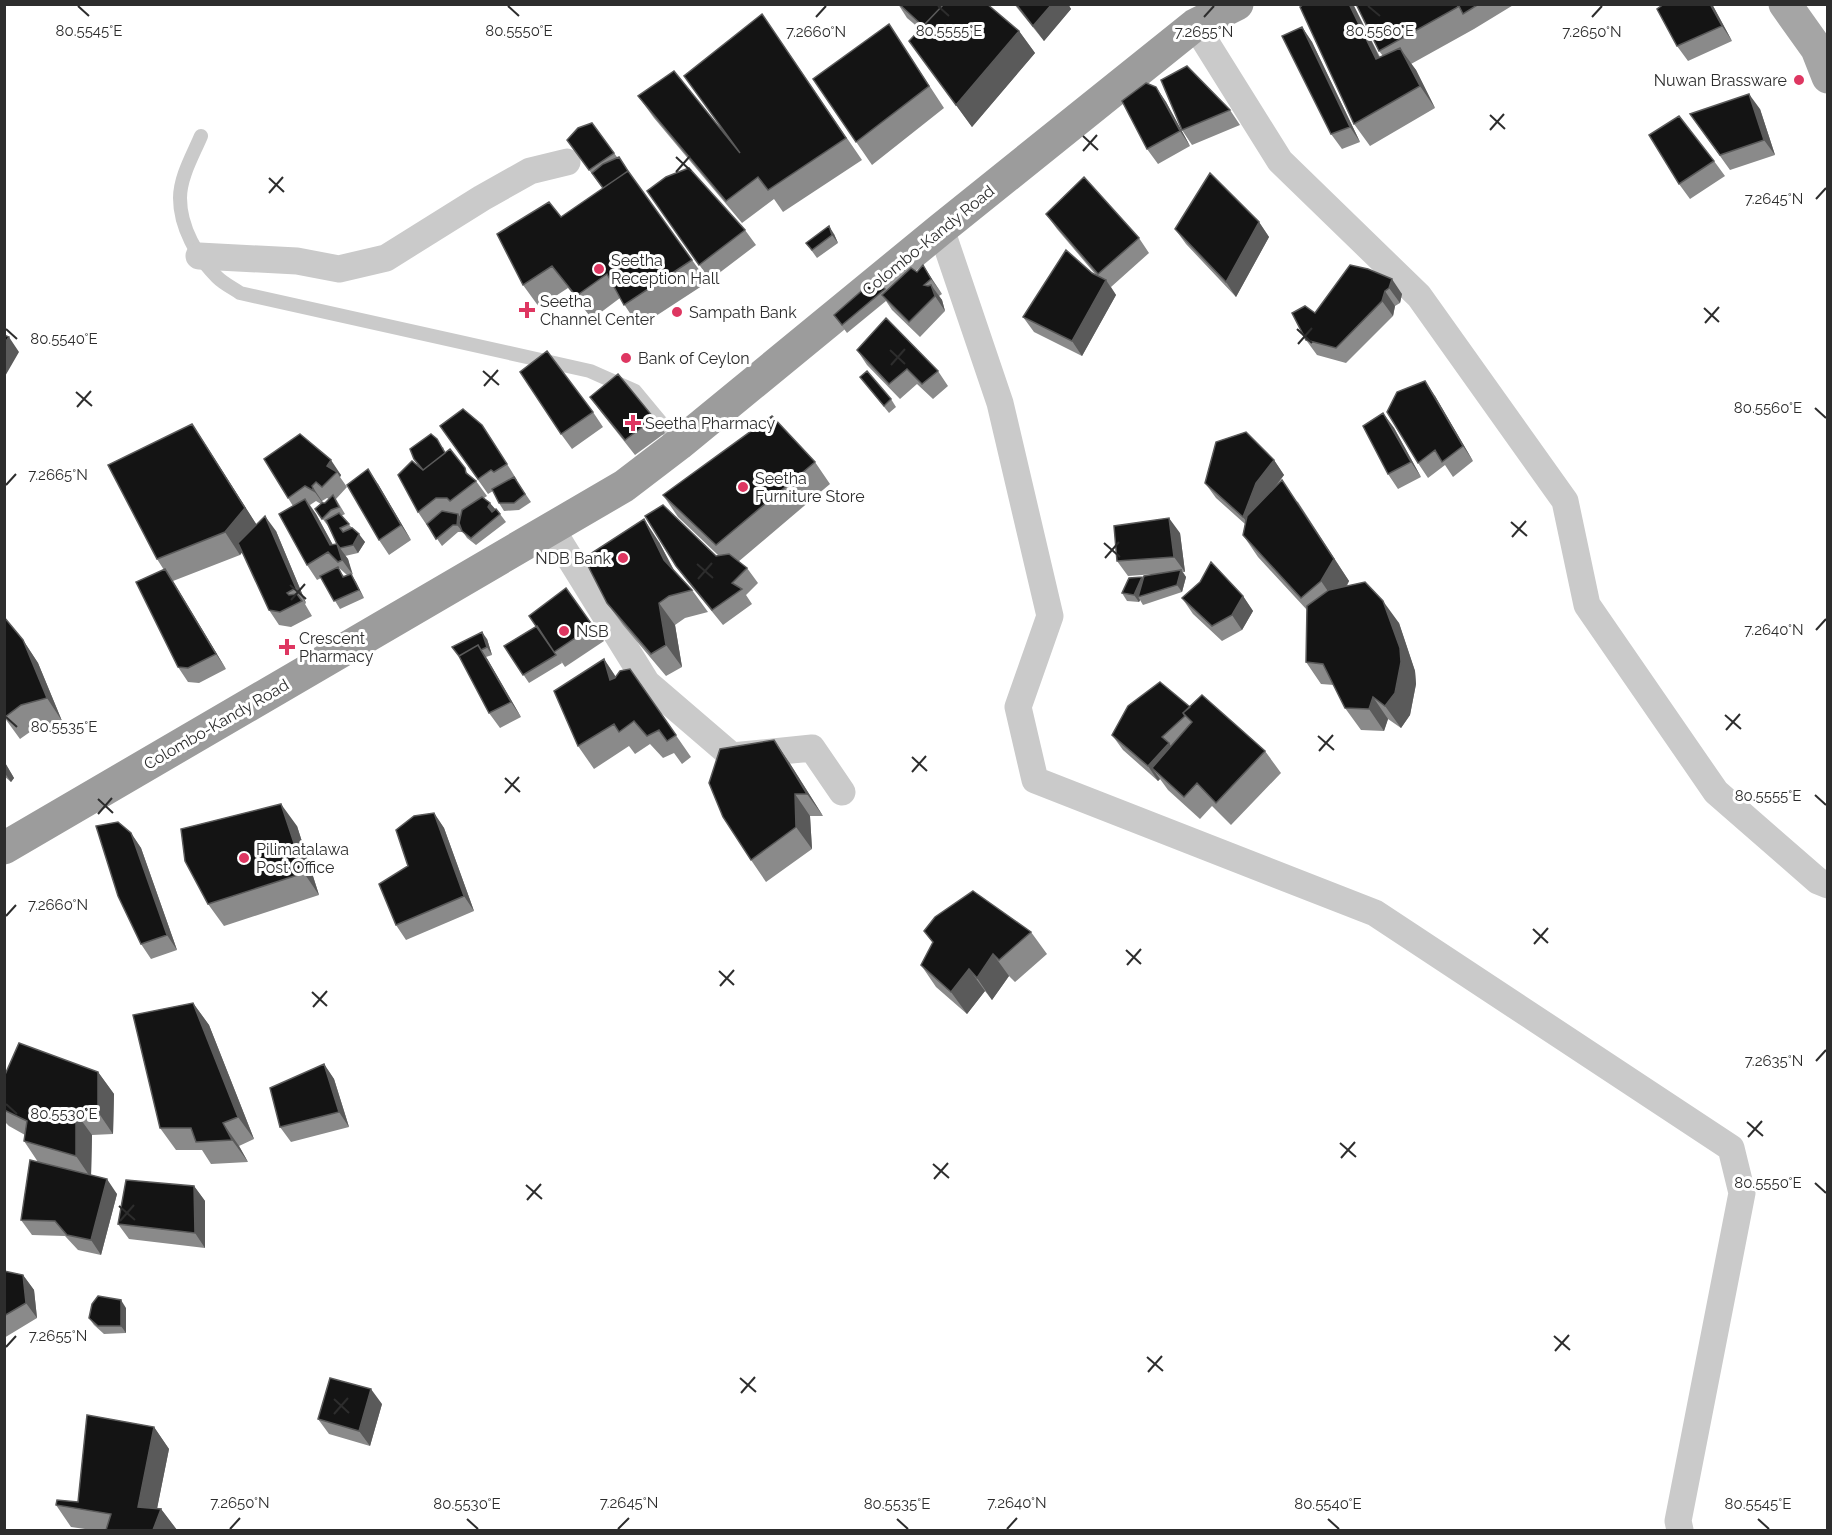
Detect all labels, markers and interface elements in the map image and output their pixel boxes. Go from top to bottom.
text: 80.5545°E [56,22,122,40]
text: 80.5550°E [485,22,553,40]
text: 80.5555°E [916,22,982,40]
text: 80.5560°E [1346,22,1414,40]
text: 7.2660°N [786,23,846,41]
text: 7.2655°N [1175,23,1233,41]
text: 7.2650°N [1562,23,1622,41]
place label: Nuwan Brassware [1654,71,1787,90]
marker: Nuwan Brassware [1792,73,1806,87]
street label: Colombo-Kandy Road [859,181,998,299]
text: 7.2645°N [1745,190,1803,208]
place label: Seetha Reception Hall [611,251,720,288]
marker: Seetha Reception Hall [592,262,606,276]
place label: Seetha Channel Center [540,292,655,329]
marker: Seetha Channel Center [518,301,536,319]
place label: Sampath Bank [689,303,797,322]
marker: Sampath Bank [670,305,684,319]
text: 80.5540°E [30,330,98,348]
place label: Bank of Ceylon [638,349,750,368]
marker: Bank of Ceylon [619,351,633,365]
text: 80.5560°E [1734,399,1802,417]
place label: Seetha Pharmacy [645,414,776,433]
marker: Seetha Pharmacy [626,416,640,430]
text: 7.2665°N [28,466,88,484]
place label: Seetha Furniture Store [755,469,865,506]
marker: Seetha Furniture Store [736,480,750,494]
place label: NDB Bank [535,549,612,568]
marker: NDB Bank [616,551,630,565]
text: 7.2640°N [1744,621,1804,639]
place label: NSB [576,622,609,641]
marker: NSB [557,624,571,638]
place label: Crescent Pharmacy [299,629,374,666]
marker: Crescent Pharmacy [280,640,294,654]
street label: Colombo-Kandy Road [140,675,292,774]
text: 80.5535°E [31,718,97,736]
text: 80.5555°E [1735,787,1801,805]
place label: Pilimatalawa Post Office [256,840,349,877]
marker: Pilimatalawa Post Office [237,851,251,865]
text: 7.2660°N [28,896,88,914]
text: 7.2635°N [1745,1052,1803,1070]
text: 80.5530°E [30,1105,98,1123]
text: 80.5550°E [1734,1174,1802,1192]
text: 7.2655°N [29,1327,87,1345]
text: 7.2650°N [210,1494,270,1512]
text: 7.2645°N [600,1494,658,1512]
text: 7.2640°N [987,1494,1047,1512]
text: 80.5530°E [433,1495,501,1513]
text: 80.5535°E [864,1495,930,1513]
text: 80.5540°E [1294,1495,1362,1513]
text: 80.5545°E [1725,1495,1791,1513]

